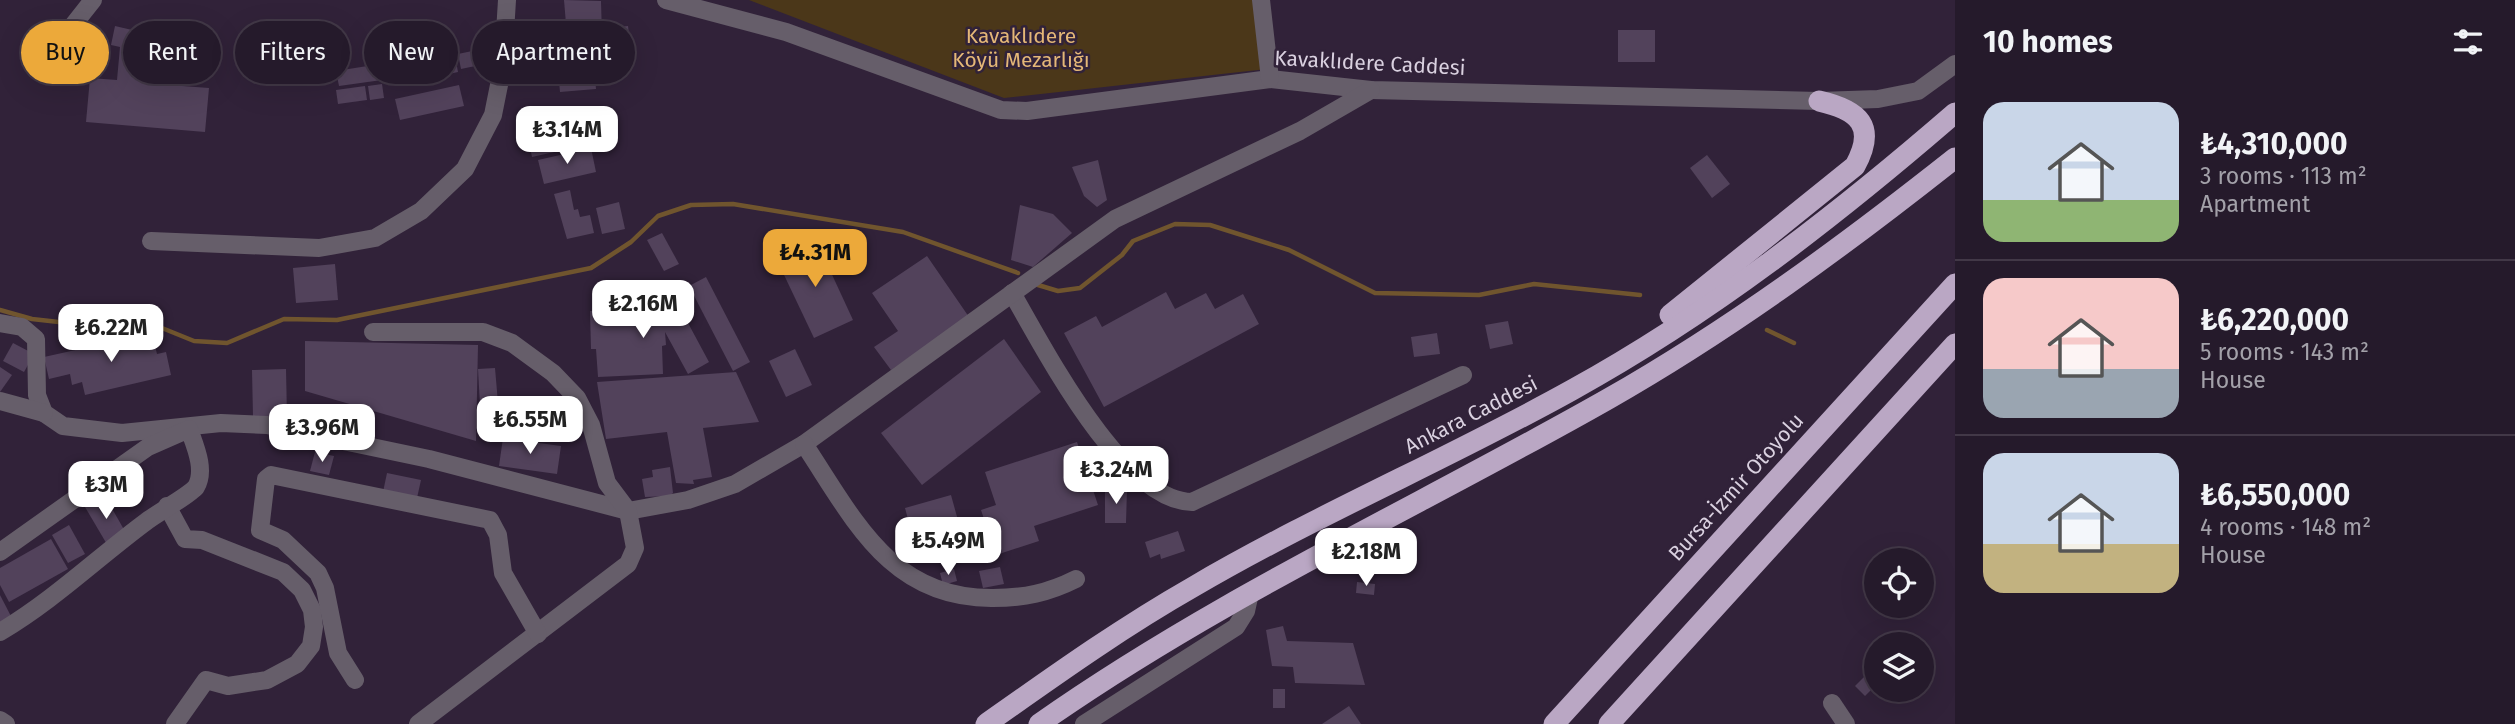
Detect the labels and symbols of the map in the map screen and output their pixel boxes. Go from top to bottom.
park label: Kavaklıdere Köyü Mezarlığı [952,23,1090,73]
street label: Kavaklıdere Caddesi [1274,45,1466,81]
pin: ₺3.14M [510,106,624,166]
pin: ₺4.31M [758,230,872,289]
pin: ₺2.16M [586,280,700,340]
pin: ₺6.22M [54,304,168,364]
street label: Ankara Caddesi [1400,370,1542,460]
pin: ₺6.55M [473,396,587,456]
pin: ₺3.96M [265,405,379,464]
street label: Bursa-İzmir Otoyolu [1663,408,1809,566]
pin: ₺3.24M [1059,447,1173,506]
pin: ₺3M [72,462,140,521]
pin: ₺5.49M [891,518,1005,577]
pin: ₺2.18M [1309,528,1423,588]

